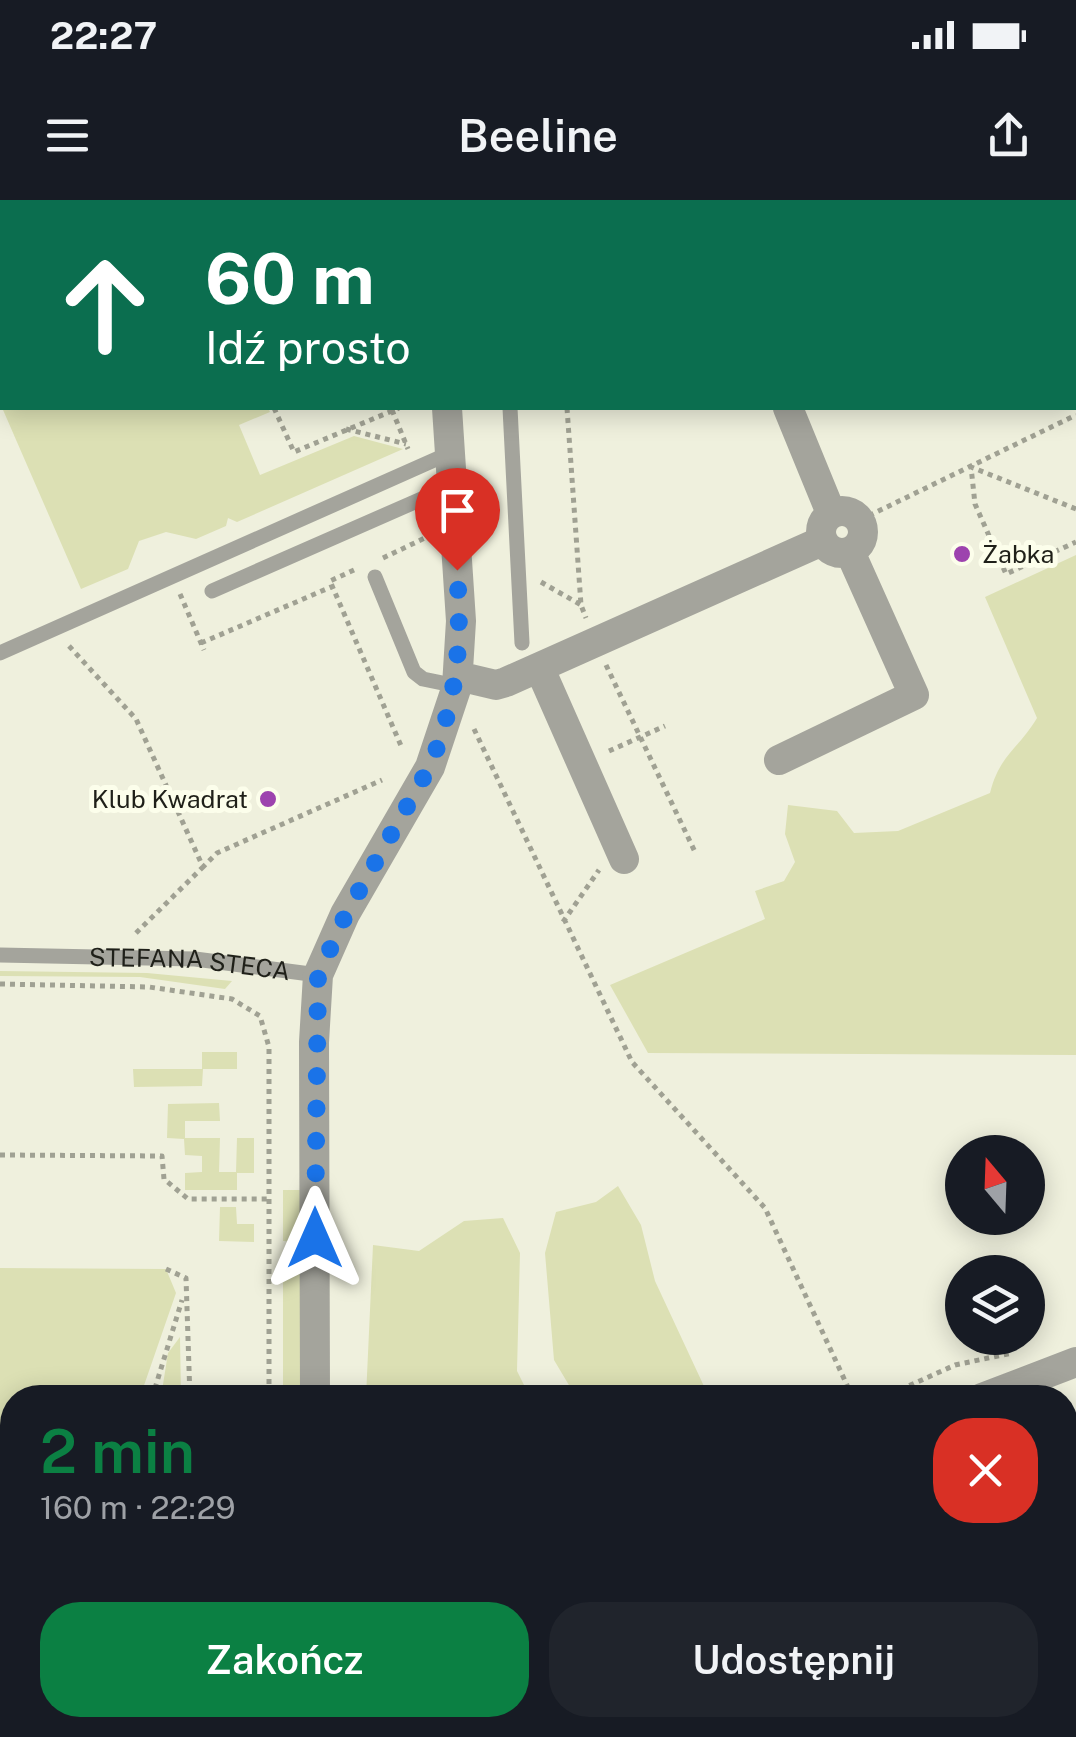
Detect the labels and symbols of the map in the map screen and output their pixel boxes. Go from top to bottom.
pin [415,468,500,571]
place label: Żabka [982,539,1054,569]
marker: Żabka [951,543,973,565]
place label: Klub Kwadrat [92,784,248,814]
marker: Klub Kwadrat [257,788,279,810]
street label: STEFANA STECA [89,942,292,986]
north arrow [945,1135,1045,1235]
position arrow [263,1186,367,1290]

